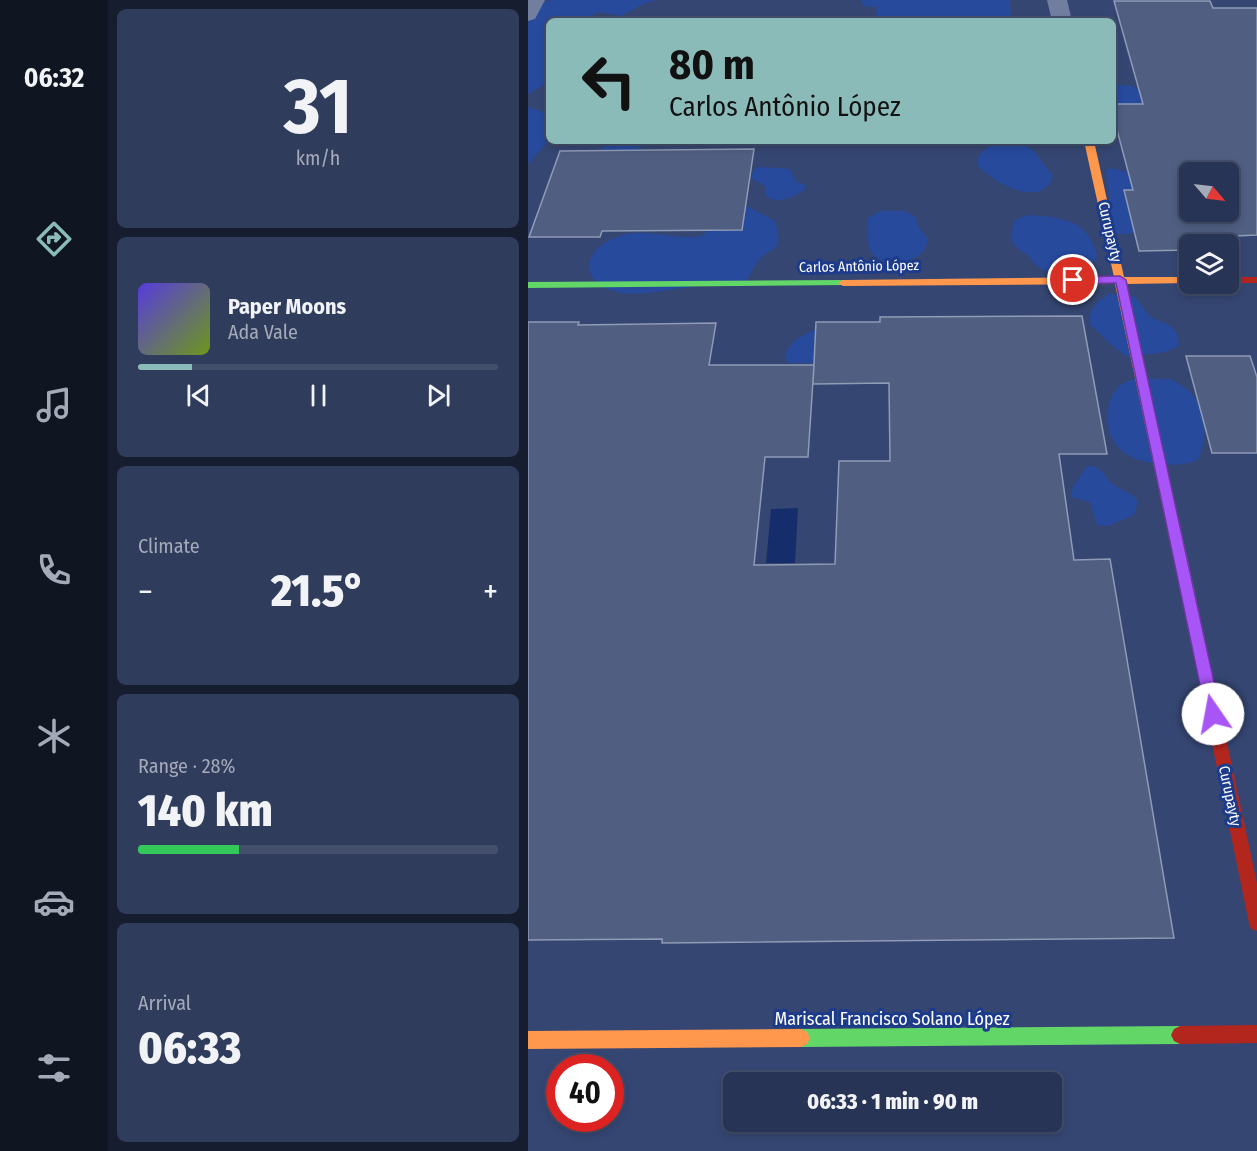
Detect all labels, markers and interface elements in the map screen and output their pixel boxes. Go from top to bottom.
text: 80 m [669,40,755,90]
icon: left [570,42,648,120]
text: 31 [284,60,352,154]
text: 06:32 [24,62,84,94]
text: Carlos Antônio López [669,91,901,123]
text: km/h [296,146,340,170]
north arrow [1179,162,1239,222]
map controls [1179,162,1239,294]
street label: Curupayty [1094,200,1126,264]
icon: directions [33,218,75,260]
button: layers [1179,234,1239,294]
pin [1047,254,1098,305]
street label: Carlos Antônio López [799,257,920,276]
icon: arrive [1056,263,1089,296]
text: Paper Moons [228,293,346,320]
text: Ada Vale [228,320,298,344]
icon: previous [182,379,215,412]
icon: pause [302,379,335,412]
icon: next [422,379,455,412]
icon: music [33,384,75,426]
text: Climate [138,534,200,558]
icon: phone [33,549,75,591]
text: 21.5° [271,564,365,618]
text: − [138,572,153,612]
text: + [483,572,498,612]
position arrow [1181,682,1245,746]
icon: climate [33,715,75,757]
text: Range · 28% [138,754,235,778]
street label: Curupayty [1215,764,1245,828]
text: 140 km [138,784,273,838]
icon: car [33,881,75,923]
text: Arrival [138,991,191,1015]
street label: Mariscal Francisco Solano López [774,1008,1010,1030]
text: 06:33 [138,1021,241,1075]
icon: filters [33,1047,75,1089]
speed limit sign: 40 [546,1054,624,1132]
text: 06:33 · 1 min · 90 m [807,1088,978,1115]

